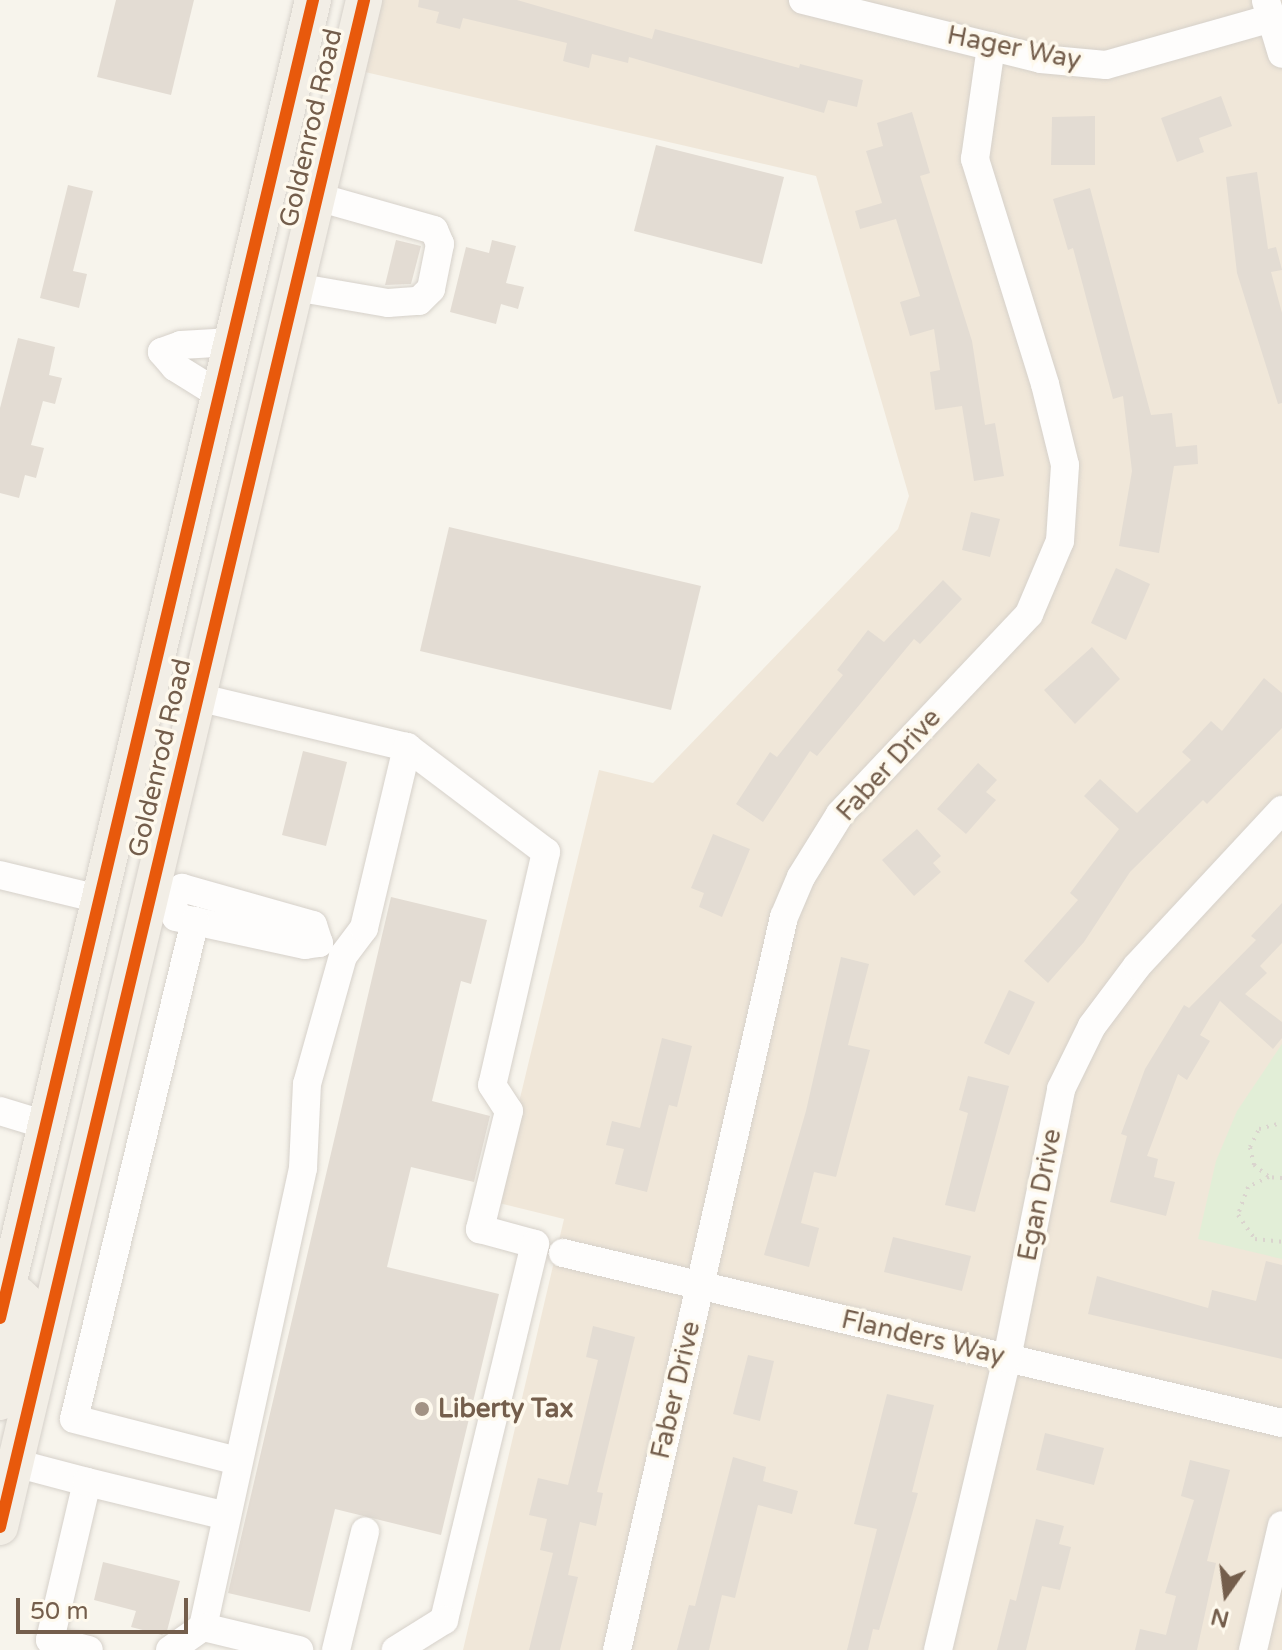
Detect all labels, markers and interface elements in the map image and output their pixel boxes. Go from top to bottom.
street label: Hager Way [944,20,1084,76]
street label: Goldenrod Road [273,26,349,230]
street label: Goldenrod Road [122,656,198,860]
street label: Faber Drive [830,702,948,828]
street label: Egan Drive [1012,1126,1068,1264]
street label: Flanders Way [838,1304,1008,1372]
street label: Faber Drive [645,1318,707,1462]
place label: Liberty Tax [438,1393,573,1425]
marker: Liberty Tax [413,1400,431,1418]
north arrow [1186,1554,1266,1634]
scale bar [20,1582,192,1632]
text: 50 m [30,1597,88,1626]
text: N [1208,1603,1232,1632]

